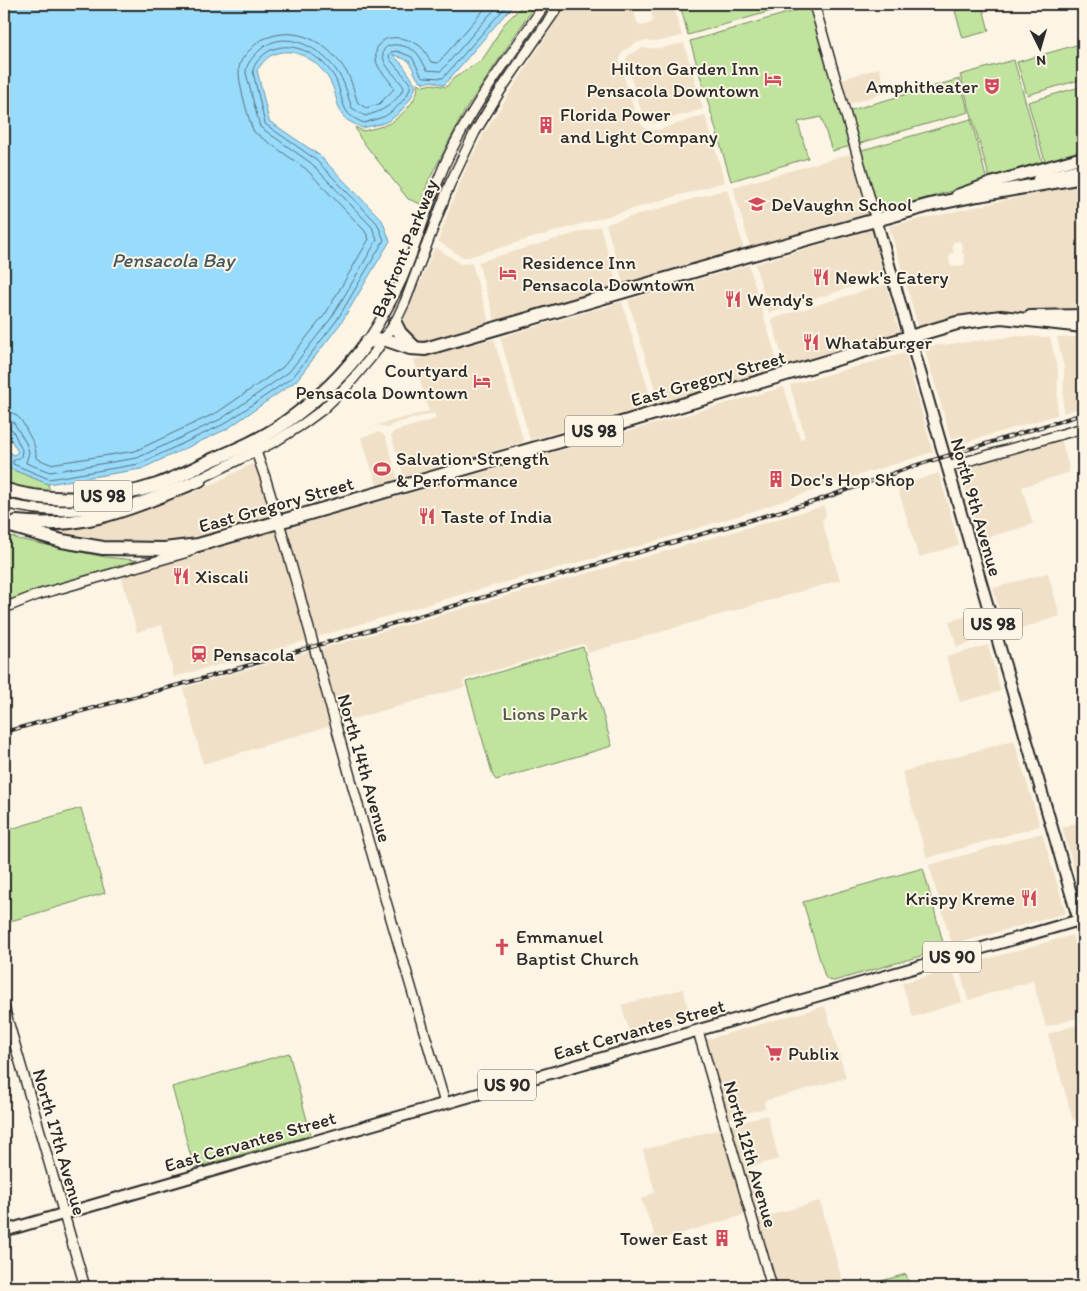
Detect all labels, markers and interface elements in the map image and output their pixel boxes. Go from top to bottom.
north arrow [1014,22,1064,72]
text: N [1036,52,1047,69]
place label: Hilton Garden Inn Pensacola Downtown [587,57,759,102]
hotel icon: Hilton Garden Inn Pensacola Downtown [763,69,783,89]
place label: Amphitheater [866,75,978,98]
theatre icon: Amphitheater [982,76,1002,96]
place label: Florida Power and Light Company [560,103,718,148]
building icon: Florida Power and Light Company [536,115,556,135]
street label: Bayfront Parkway [366,176,443,321]
place label: DeVaughn School [771,193,913,216]
school or university icon: DeVaughn School [747,194,767,214]
water label: Pensacola Bay [112,248,237,272]
place label: Residence Inn Pensacola Downtown [522,251,695,296]
hotel icon: Residence Inn Pensacola Downtown [498,263,518,283]
place label: Newk's Eatery [835,266,949,289]
restaurant icon: Newk's Eatery [811,267,831,287]
place label: Wendy's [747,288,814,311]
restaurant icon: Wendy's [723,289,743,309]
place label: Whataburger [825,331,933,354]
restaurant icon: Whataburger [801,332,821,352]
street label: East Gregory Street [628,345,788,412]
place label: Courtyard Pensacola Downtown [296,359,468,404]
hotel icon: Courtyard Pensacola Downtown [472,371,492,391]
road number: US 98 [565,416,623,446]
street label: North 9th Avenue [946,435,1007,579]
place label: Salvation Strength & Performance [396,447,550,492]
sports icon: Salvation Strength & Performance [372,459,392,479]
place label: Doc's Hop Shop [790,468,915,491]
building icon: Doc's Hop Shop [766,469,786,489]
street label: East Gregory Street [196,471,356,538]
road number: US 98 [74,481,132,512]
place label: Taste of India [441,505,552,528]
restaurant icon: Taste of India [417,506,437,526]
place label: Xiscali [195,565,249,588]
restaurant icon: Xiscali [171,566,191,586]
road number: US 98 [964,608,1022,640]
place label: Pensacola [213,643,295,666]
station icon: Pensacola [189,644,209,664]
street label: North 14th Avenue [332,691,397,845]
park label: Lions Park [502,702,588,725]
place label: Krispy Kreme [906,887,1015,910]
restaurant icon: Krispy Kreme [1019,888,1039,908]
place label: Emmanuel Baptist Church [516,925,639,970]
church icon: Emmanuel Baptist Church [492,937,512,957]
road number: US 90 [923,942,981,972]
street label: East Cervantes Street [551,994,728,1065]
place label: Publix [788,1042,839,1065]
supermarket icon: Publix [764,1043,784,1063]
street label: North 17th Avenue [28,1066,91,1218]
road number: US 90 [478,1070,536,1100]
street label: North 12th Avenue [719,1078,782,1230]
street label: East Cervantes Street [162,1106,339,1177]
place label: Tower East [620,1227,708,1250]
building icon: Tower East [712,1228,732,1248]

